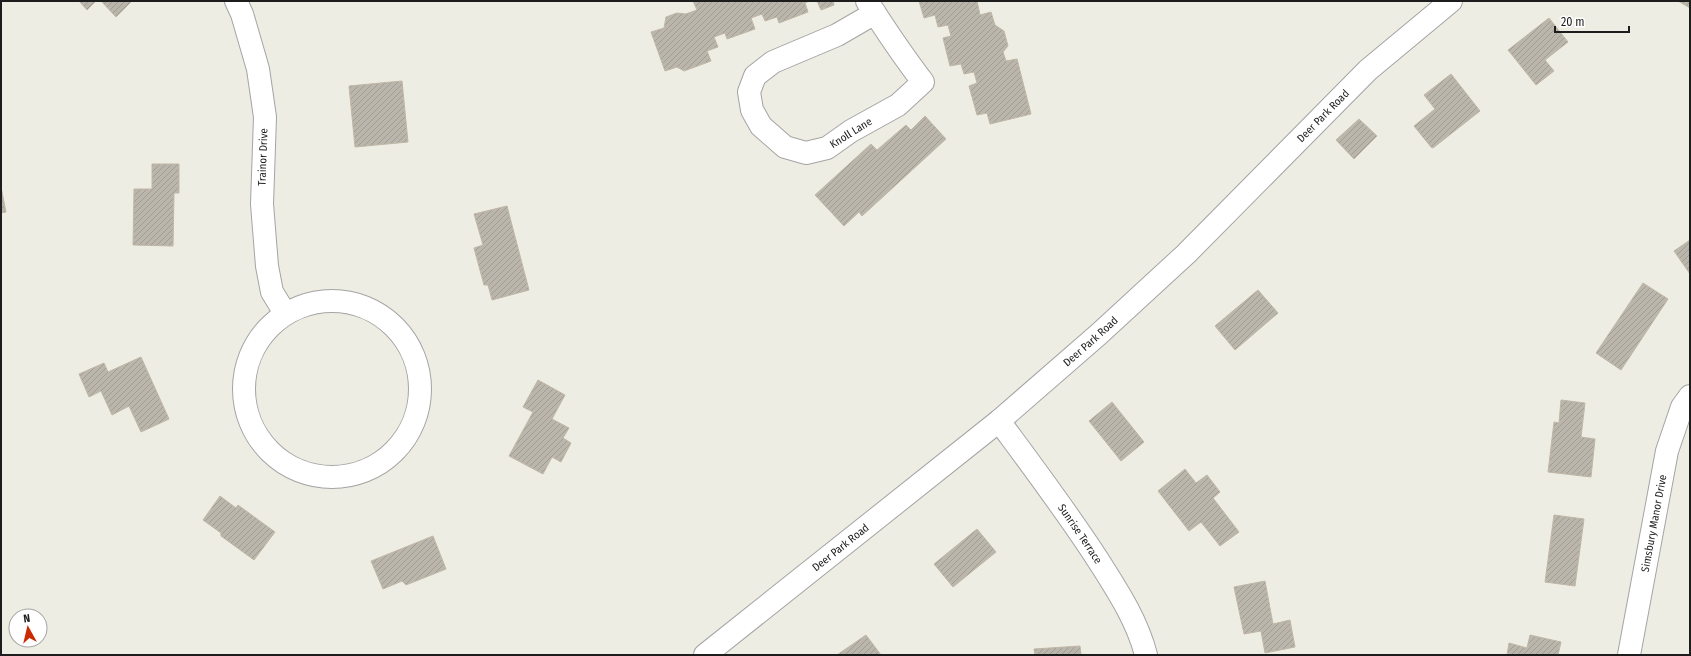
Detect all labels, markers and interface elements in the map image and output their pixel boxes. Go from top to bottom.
scale bar [1555,8,1629,34]
text: 20 m [1561,15,1585,29]
street label: Deer Park Road [1294,87,1352,145]
street label: Knoll Lane [828,115,874,151]
street label: Trainor Drive [255,128,271,186]
street label: Deer Park Road [1060,314,1120,369]
street label: Simsbury Manor Drive [1638,473,1669,573]
street label: Sunrise Terrace [1055,502,1105,566]
street label: Deer Park Road [809,521,871,574]
north arrow [8,608,48,648]
text: N [23,612,31,625]

